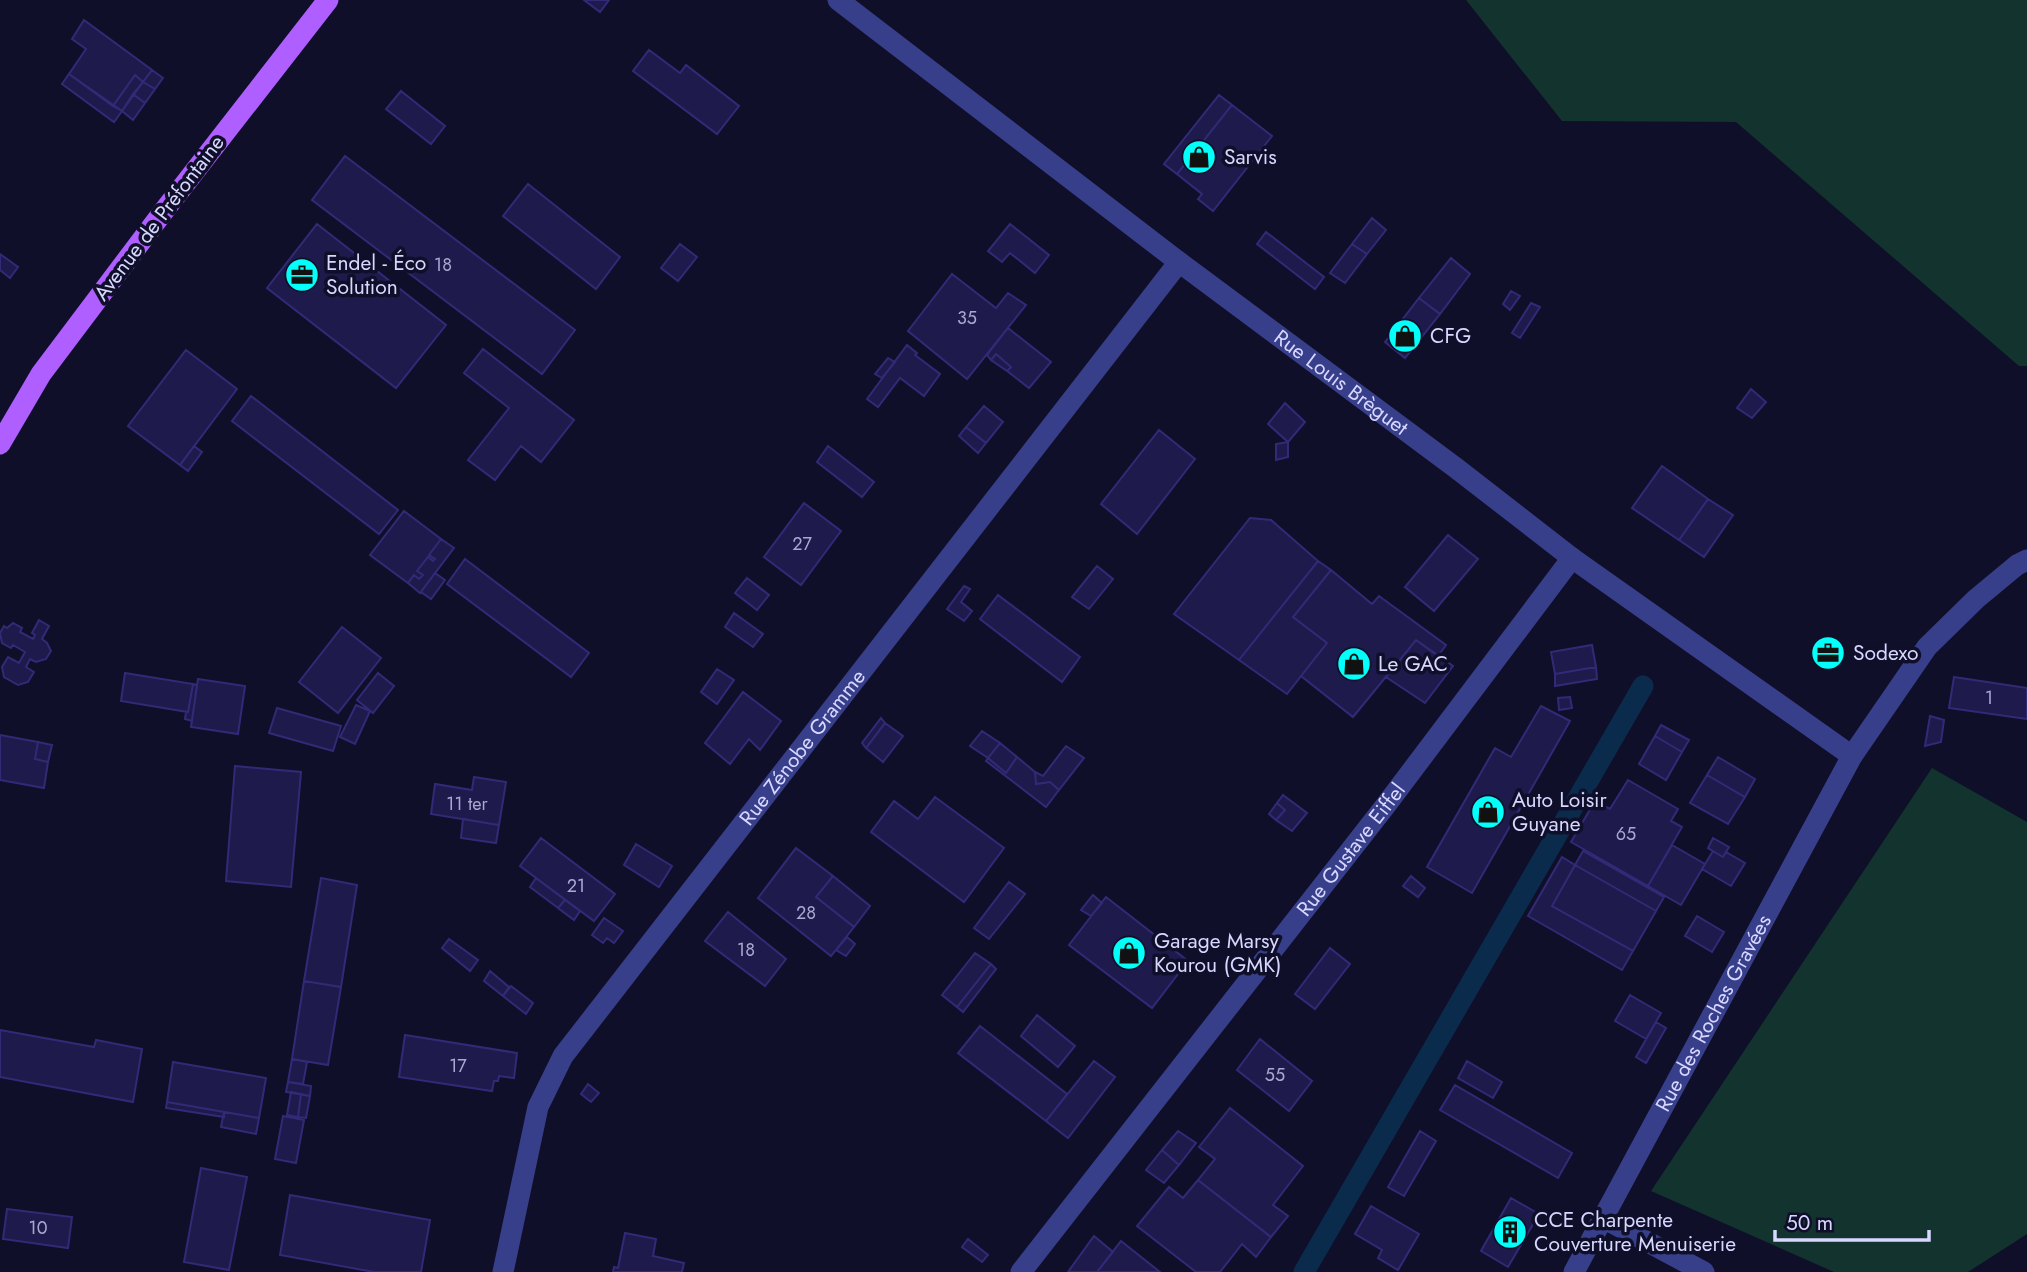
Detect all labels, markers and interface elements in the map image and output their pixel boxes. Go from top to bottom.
street label: Avenue de Préfontaine [87,129,231,307]
shop icon: Sarvis [1180,138,1218,176]
place label: Sarvis [1224,142,1277,172]
place label: Endel - Éco Solution [326,248,426,302]
house number: 18 [434,252,452,278]
office icon: Endel - Éco Solution [283,256,321,294]
house number: 35 [957,305,977,331]
shop icon: CFG [1386,317,1424,355]
place label: CFG [1430,321,1471,351]
street label: Rue Louis Brèguet [1268,323,1414,442]
house number: 27 [792,531,812,557]
office icon: Sodexo [1809,634,1847,672]
place label: Sodexo [1853,638,1918,668]
shop icon: Le GAC [1335,645,1373,683]
place label: Le GAC [1378,649,1448,679]
street label: Rue Zénobe Gramme [732,663,873,832]
house number: 1 [1985,685,1993,711]
street label: Rue Gustave Eiffel [1290,777,1412,923]
place label: Auto Loisir Guyane [1512,785,1608,839]
house number: 11 ter [446,791,489,817]
shop icon: Auto Loisir Guyane [1469,793,1507,831]
house number: 65 [1616,821,1636,847]
house number: 21 [567,873,585,899]
house number: 28 [796,900,816,926]
street label: Rue des Roches Gravées [1648,909,1779,1117]
place label: Garage Marsy Kourou (GMK) [1154,926,1282,980]
shop icon: Garage Marsy Kourou (GMK) [1110,934,1148,972]
house number: 18 [737,937,755,963]
house number: 17 [449,1053,467,1079]
house number: 55 [1265,1062,1285,1088]
scale bar [1775,1198,1929,1242]
place label: CCE Charpente Couverture Menuiserie [1534,1205,1736,1259]
text: 50 m [1786,1208,1833,1238]
building icon: CCE Charpente Couverture Menuiserie [1491,1213,1529,1251]
house number: 10 [29,1215,48,1241]

